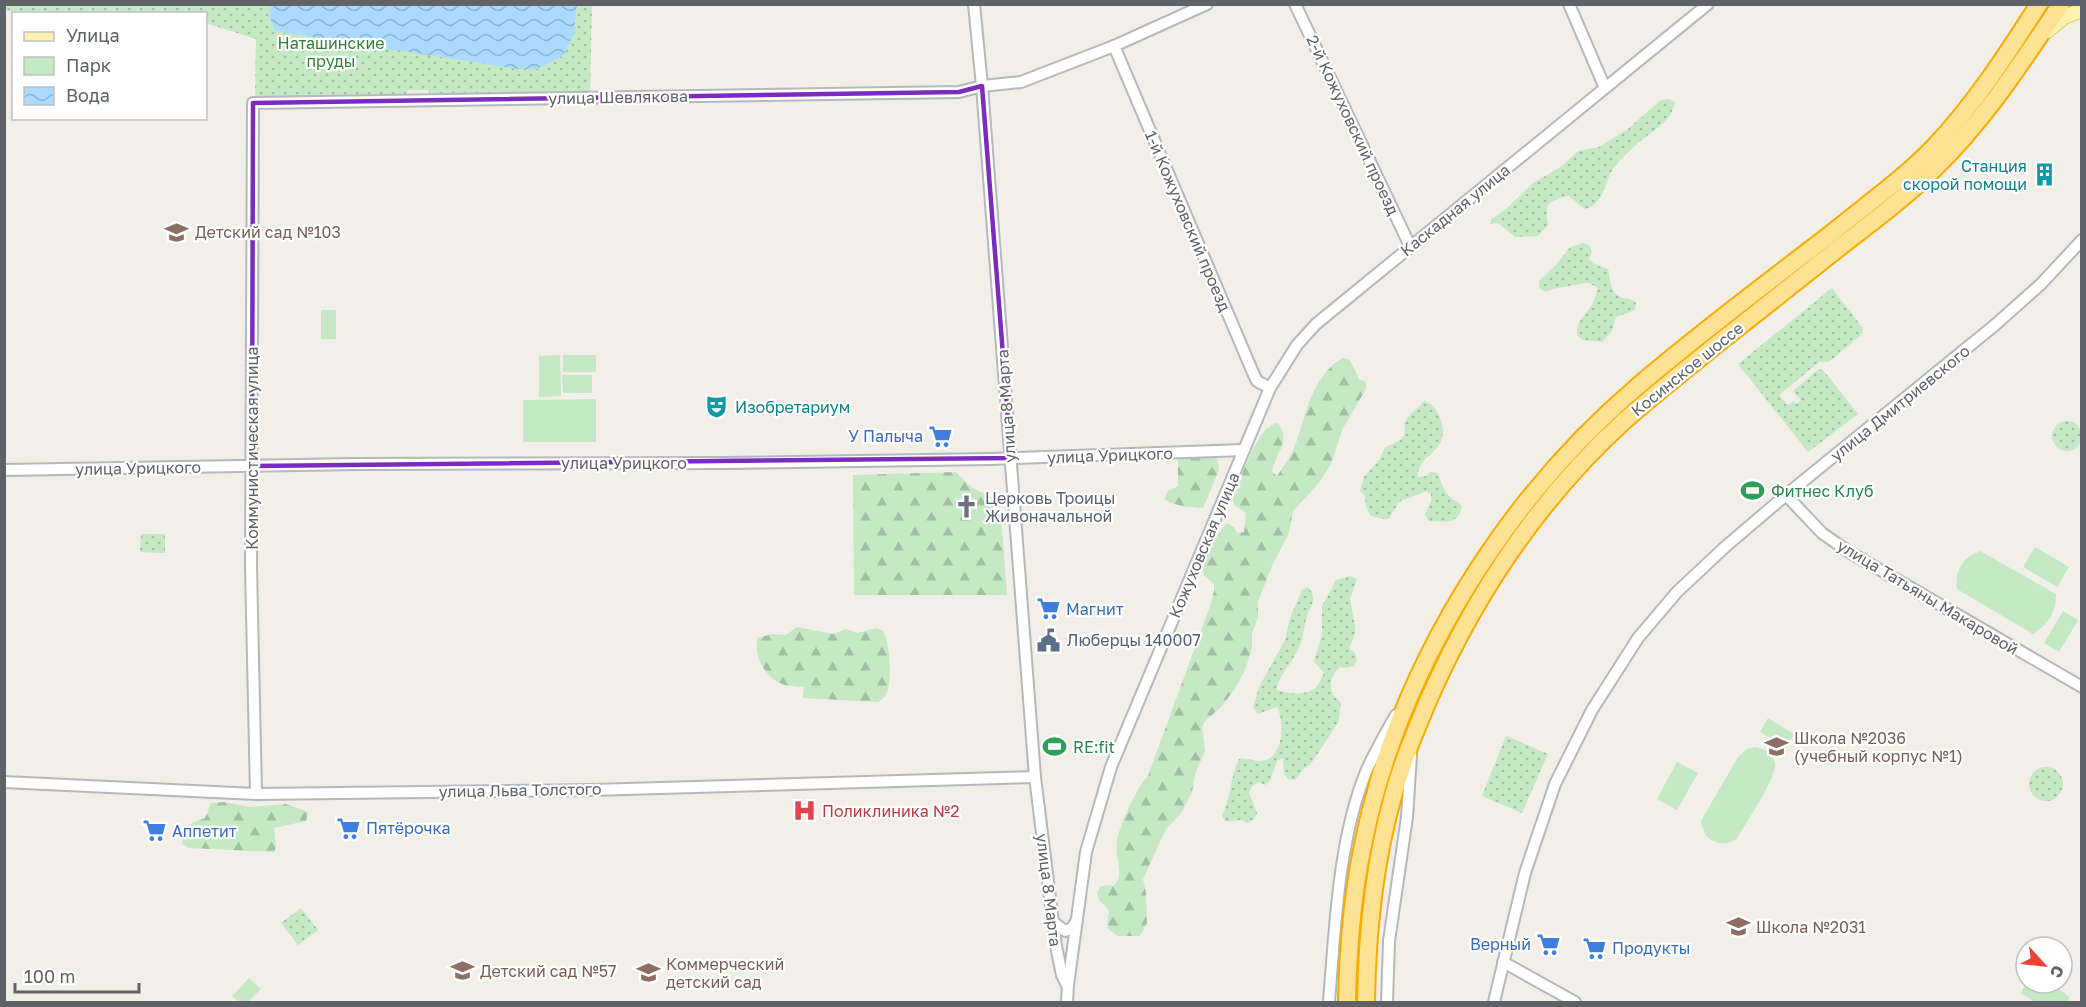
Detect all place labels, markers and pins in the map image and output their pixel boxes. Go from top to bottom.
place label: Станция скорой помощи [1903,156,2027,194]
building icon: Станция скорой помощи [2032,162,2058,188]
school or university icon: Детский сад №103 [164,219,190,245]
place label: Детский сад №103 [195,222,341,242]
theatre icon: Изобретариум [704,394,730,420]
place label: Изобретариум [735,397,850,417]
supermarket icon: У Палыча [928,423,954,449]
place label: У Палыча [848,426,923,446]
sports icon: Фитнес Клуб [1740,478,1766,504]
place label: Фитнес Клуб [1771,481,1873,501]
place label: Церковь Троицы Живоначальной [985,488,1115,526]
church icon: Церковь Троицы Живоначальной [954,494,980,520]
supermarket icon: Магнит [1035,596,1061,622]
place label: Магнит [1066,599,1124,619]
public building icon: Люберцы 140007 [1036,627,1062,653]
place label: Люберцы 140007 [1067,630,1201,650]
place label: Школа №2036 (учебный корпус №1) [1794,728,1963,766]
sports icon: RE:fit [1042,734,1068,760]
school or university icon: Школа №2036 (учебный корпус №1) [1763,734,1789,760]
place label: RE:fit [1073,737,1115,757]
hospital icon: Поликлиника №2 [791,798,817,824]
place label: Поликлиника №2 [822,801,960,821]
supermarket icon: Пятёрочка [335,815,361,841]
supermarket icon: Аппетит [141,818,167,844]
place label: Пятёрочка [366,818,450,838]
place label: Аппетит [172,821,237,841]
school or university icon: Школа №2031 [1725,914,1751,940]
place label: Школа №2031 [1756,917,1866,937]
supermarket icon: Верный [1536,931,1562,957]
place label: Верный [1470,934,1531,954]
supermarket icon: Продукты [1581,935,1607,961]
place label: Продукты [1612,938,1690,958]
place label: Коммерческий детский сад [666,954,784,992]
school or university icon: Детский сад №57 [449,958,475,984]
school or university icon: Коммерческий детский сад [635,960,661,986]
place label: Детский сад №57 [480,961,616,981]

